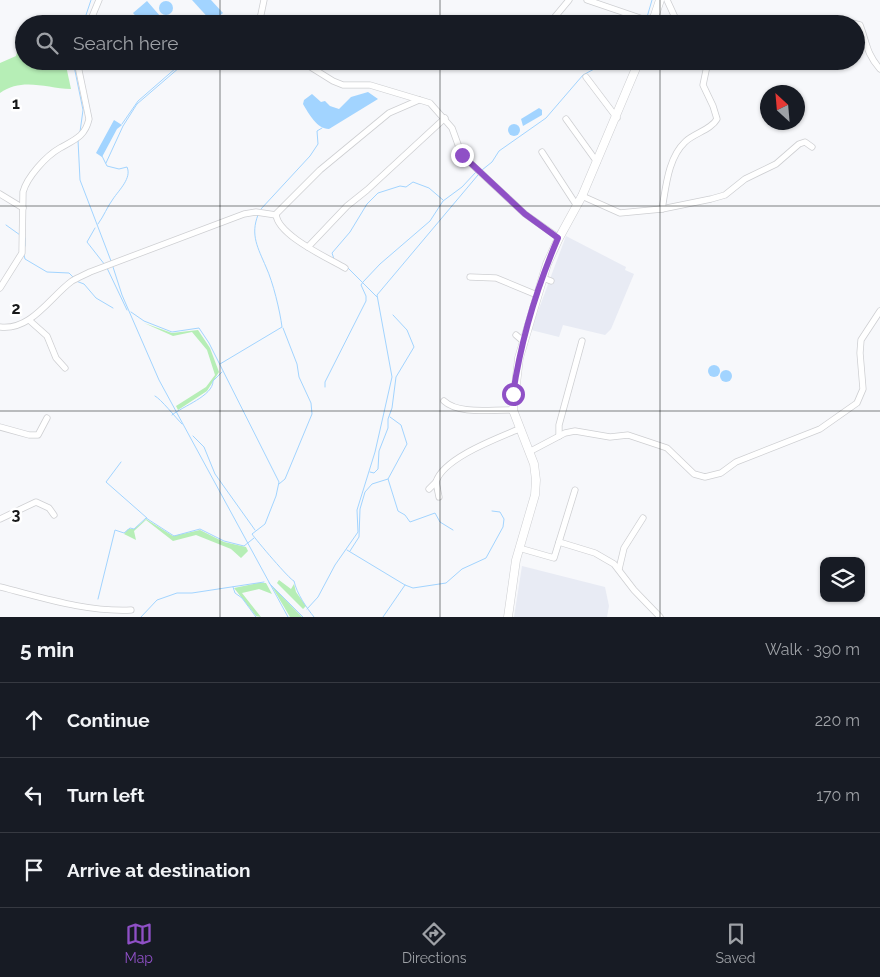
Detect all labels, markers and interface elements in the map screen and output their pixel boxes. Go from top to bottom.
search box [15,15,865,70]
icon: search [33,29,61,57]
text: Search here [73,32,179,54]
north arrow [760,85,805,130]
text: 1 [12,94,20,113]
route end [451,144,474,167]
text: 2 [11,299,21,318]
route start [502,383,525,406]
text: 3 [12,505,21,524]
map controls [820,557,865,602]
button: layers [820,557,865,602]
text: 5 min [20,637,74,662]
text: Walk · 390 m [765,640,860,659]
icon: ahead [20,706,48,734]
text: Continue [67,709,150,731]
text: 220 m [815,711,860,730]
icon: left [20,781,48,809]
text: Turn left [67,784,144,806]
text: 170 m [816,786,860,805]
icon: arrive [20,856,48,884]
text: Arrive at destination [67,859,251,881]
tab: Map [124,920,153,966]
tab: Directions [402,920,467,966]
tab: Saved [715,920,756,966]

